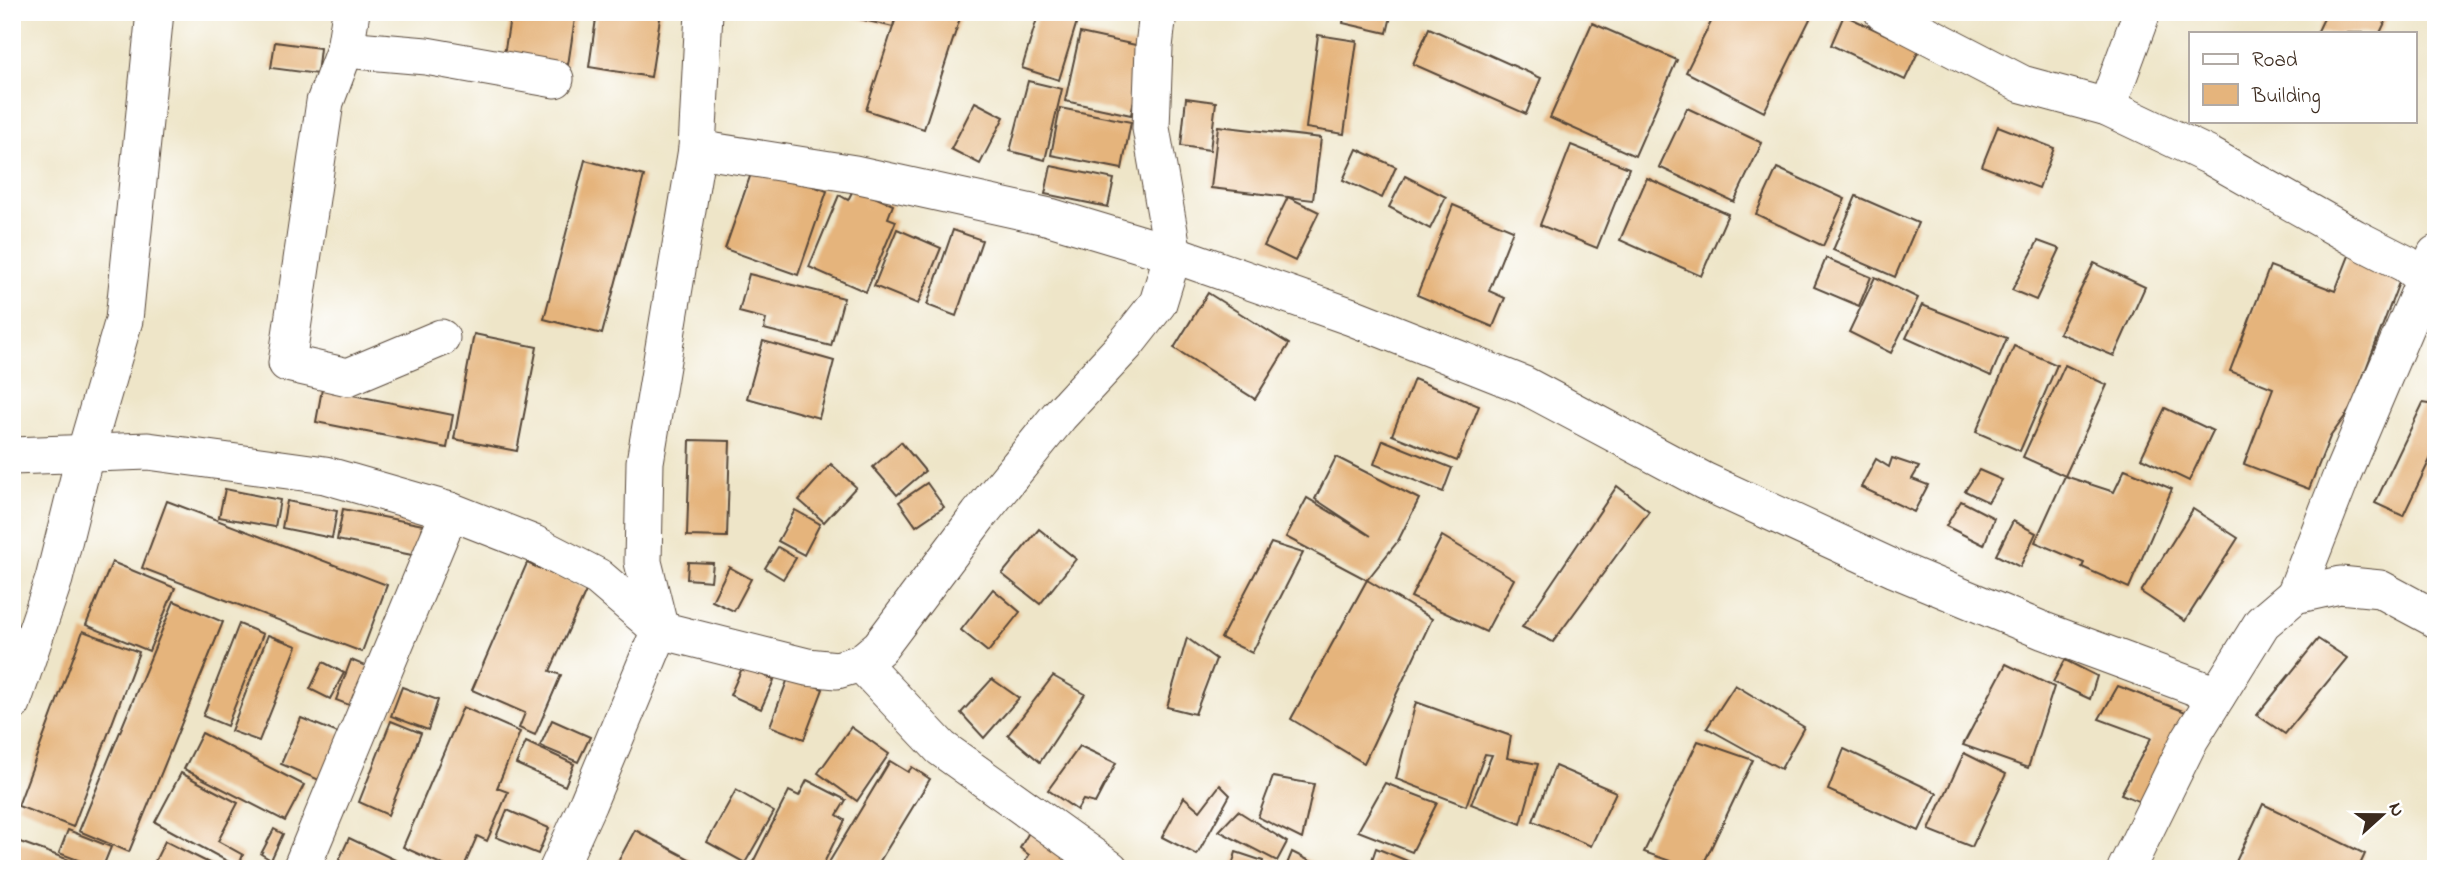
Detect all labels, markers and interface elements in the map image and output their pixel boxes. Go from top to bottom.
legend [2189,32,2416,122]
text: Road [2252,46,2298,76]
text: Building [2251,82,2321,114]
north arrow [2346,780,2416,850]
text: N [2381,799,2411,821]

